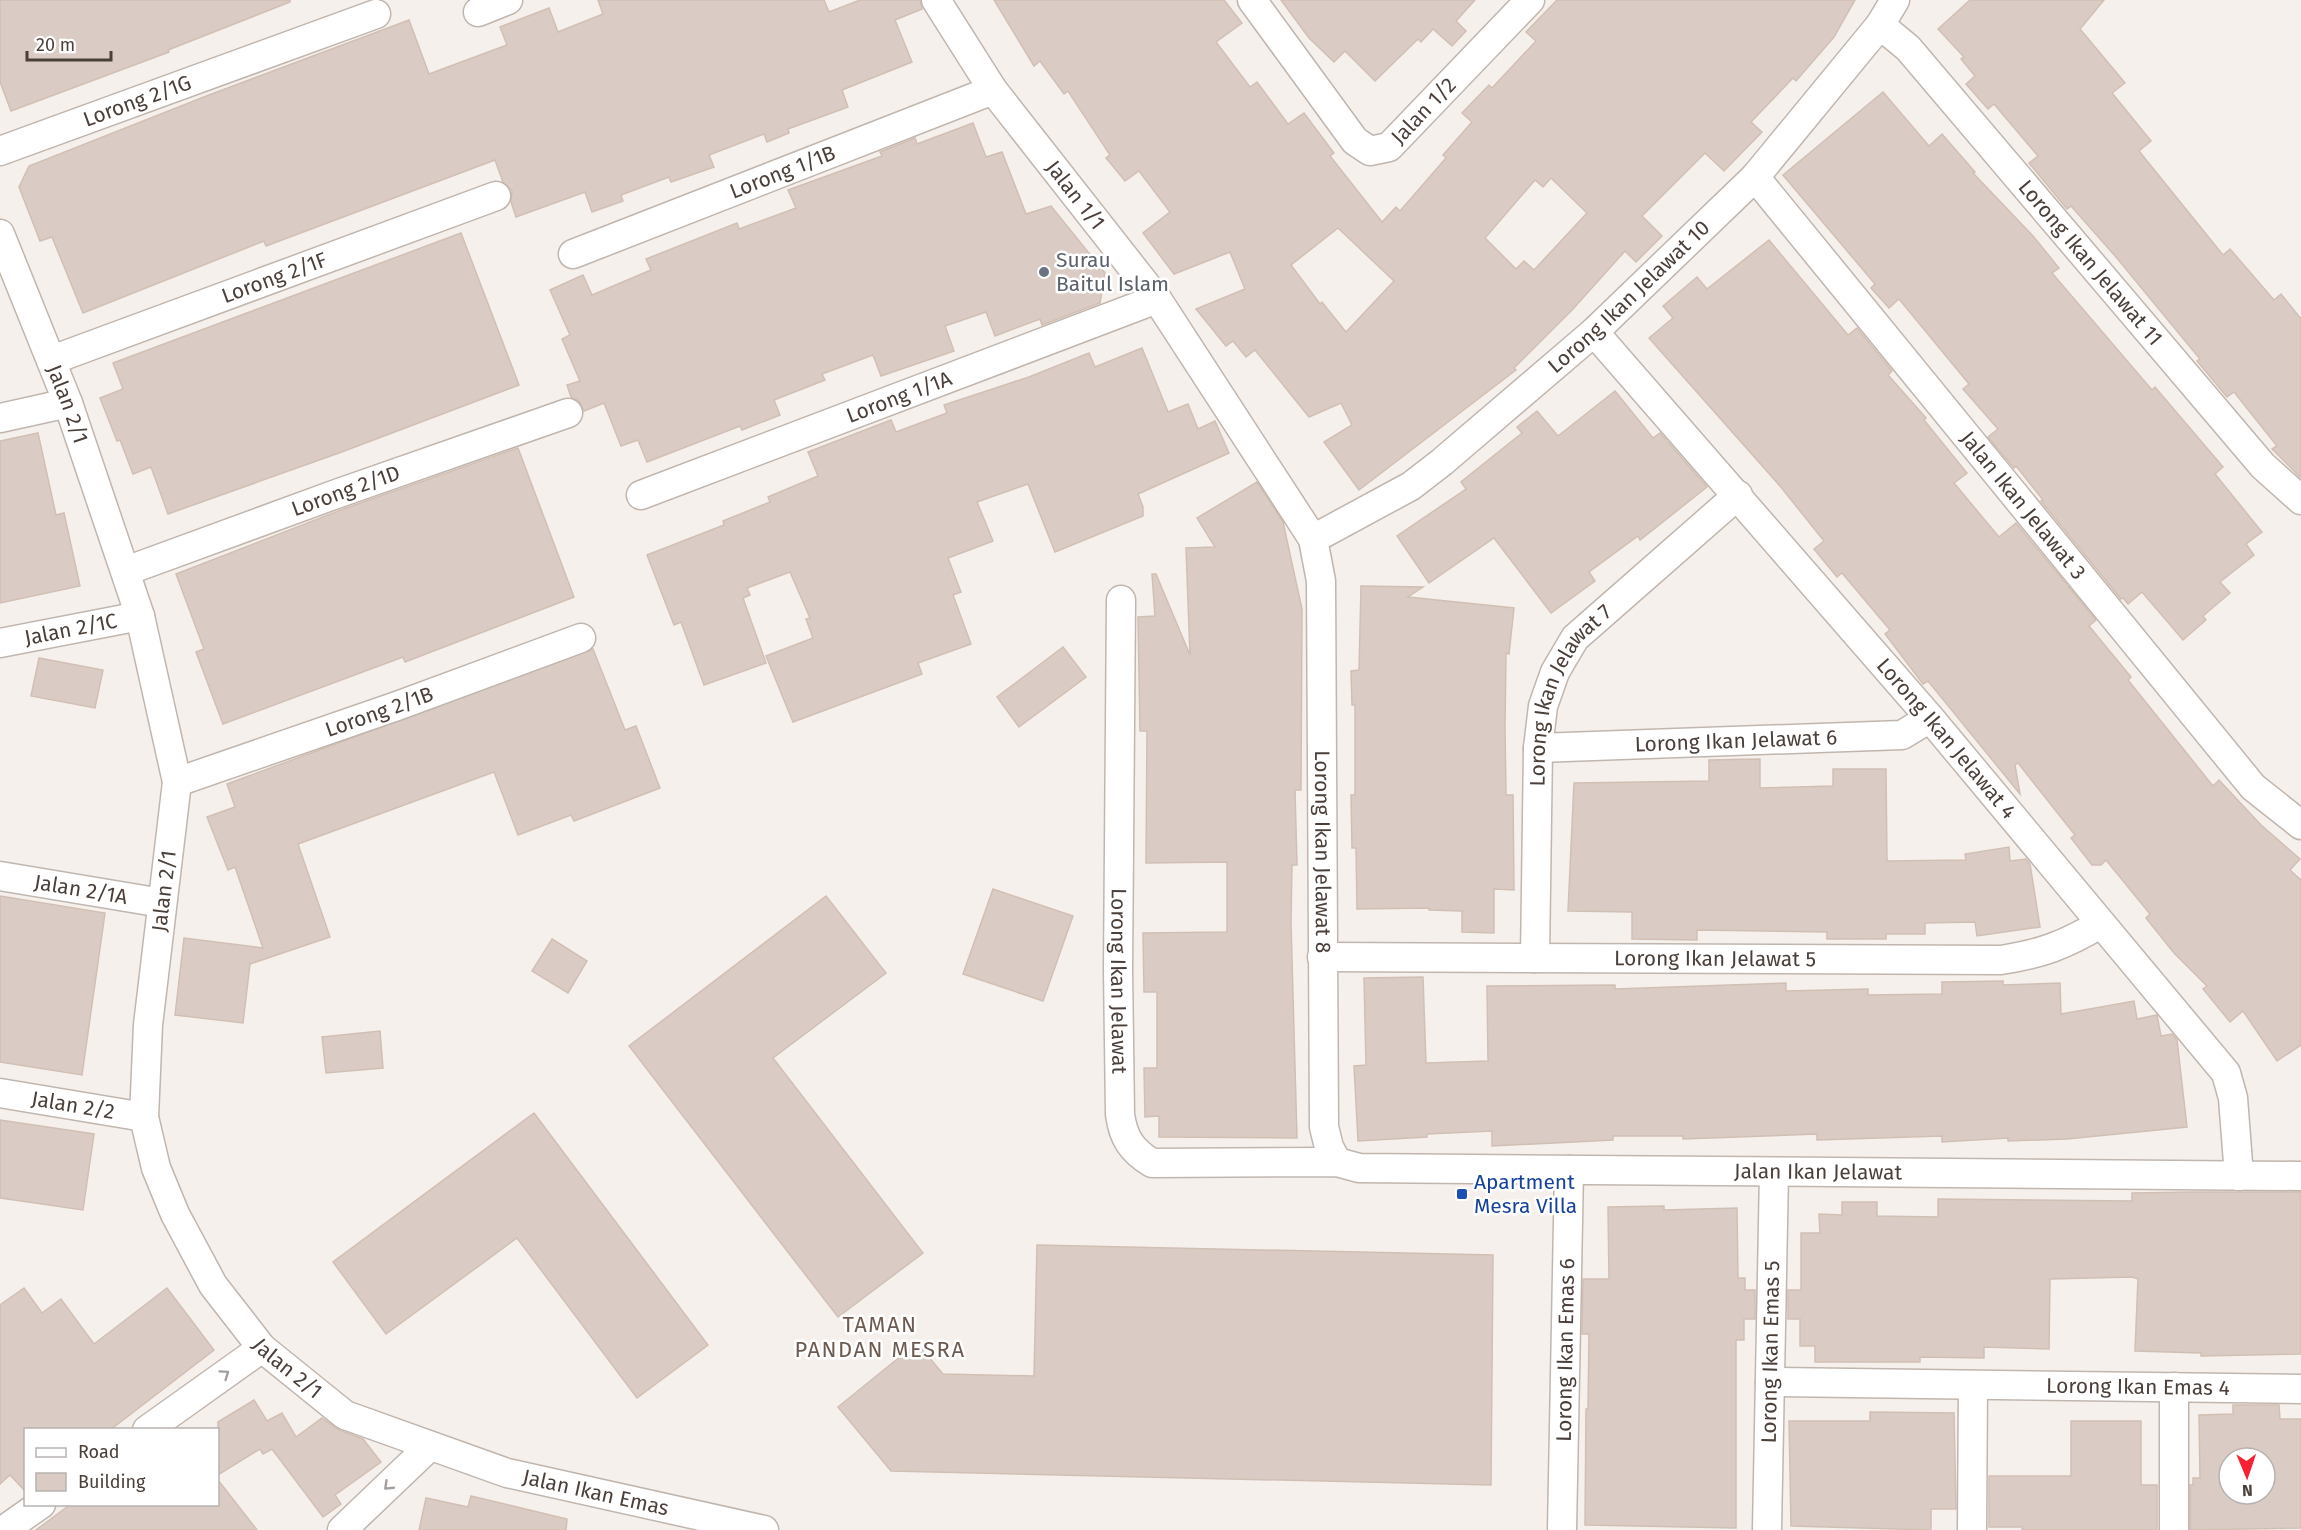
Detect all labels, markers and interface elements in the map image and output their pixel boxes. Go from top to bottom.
scale bar [27,24,111,62]
text: 20 m [36,34,75,56]
street label: Lorong 2/1G [80,69,195,133]
street label: Jalan 1/2 [1386,72,1462,150]
street label: Lorong 1/1B [726,140,839,205]
street label: Jalan 1/1 [1040,155,1111,235]
street label: Lorong Ikan Jelawat 11 [2013,175,2168,351]
street label: Lorong Ikan Jelawat 10 [1542,215,1715,379]
street label: Lorong 2/1F [218,247,331,309]
place label: Surau Baitul Islam [1056,247,1169,297]
marker: Surau Baitul Islam [1037,265,1051,279]
street label: Jalan 2/1 [41,361,94,447]
street label: Lorong 1/1A [843,365,955,429]
street label: Jalan Ikan Jelawat 3 [1955,426,2091,585]
street label: Lorong 2/1D [288,460,404,522]
street label: Lorong Ikan Jelawat 7 [1524,599,1617,787]
street label: Jalan 2/1C [22,608,120,651]
street label: Lorong Ikan Jelawat 4 [1871,653,2022,824]
street label: Lorong 2/1B [322,681,437,743]
street label: Lorong Ikan Jelawat 6 [1634,724,1838,758]
street label: Lorong Ikan Jelawat 8 [1309,750,1336,953]
street label: Jalan 2/1 [146,849,182,933]
street label: Jalan 2/1A [32,869,129,910]
street label: Lorong Ikan Jelawat [1105,888,1132,1074]
street label: Lorong Ikan Jelawat 5 [1614,945,1816,972]
street label: Jalan 2/2 [29,1085,117,1125]
street label: Jalan Ikan Jelawat [1734,1158,1903,1186]
place label: Apartment Mesra Villa [1474,1169,1577,1219]
marker: Apartment Mesra Villa [1455,1187,1469,1201]
street label: Lorong Ikan Emas 6 [1551,1258,1580,1442]
street label: Lorong Ikan Emas 5 [1756,1260,1785,1444]
district label: TAMAN PANDAN MESRA [794,1311,966,1363]
street label: Jalan 2/1 [247,1333,328,1404]
one-way arrow [218,1370,229,1381]
street label: Lorong Ikan Emas 4 [2046,1373,2230,1401]
legend [24,1428,219,1506]
text: Road [78,1441,120,1463]
north arrow [2217,1446,2277,1506]
street label: Jalan Ikan Emas [520,1464,671,1522]
text: Building [78,1471,146,1493]
one-way arrow [384,1479,395,1490]
text: N [2242,1481,2253,1500]

